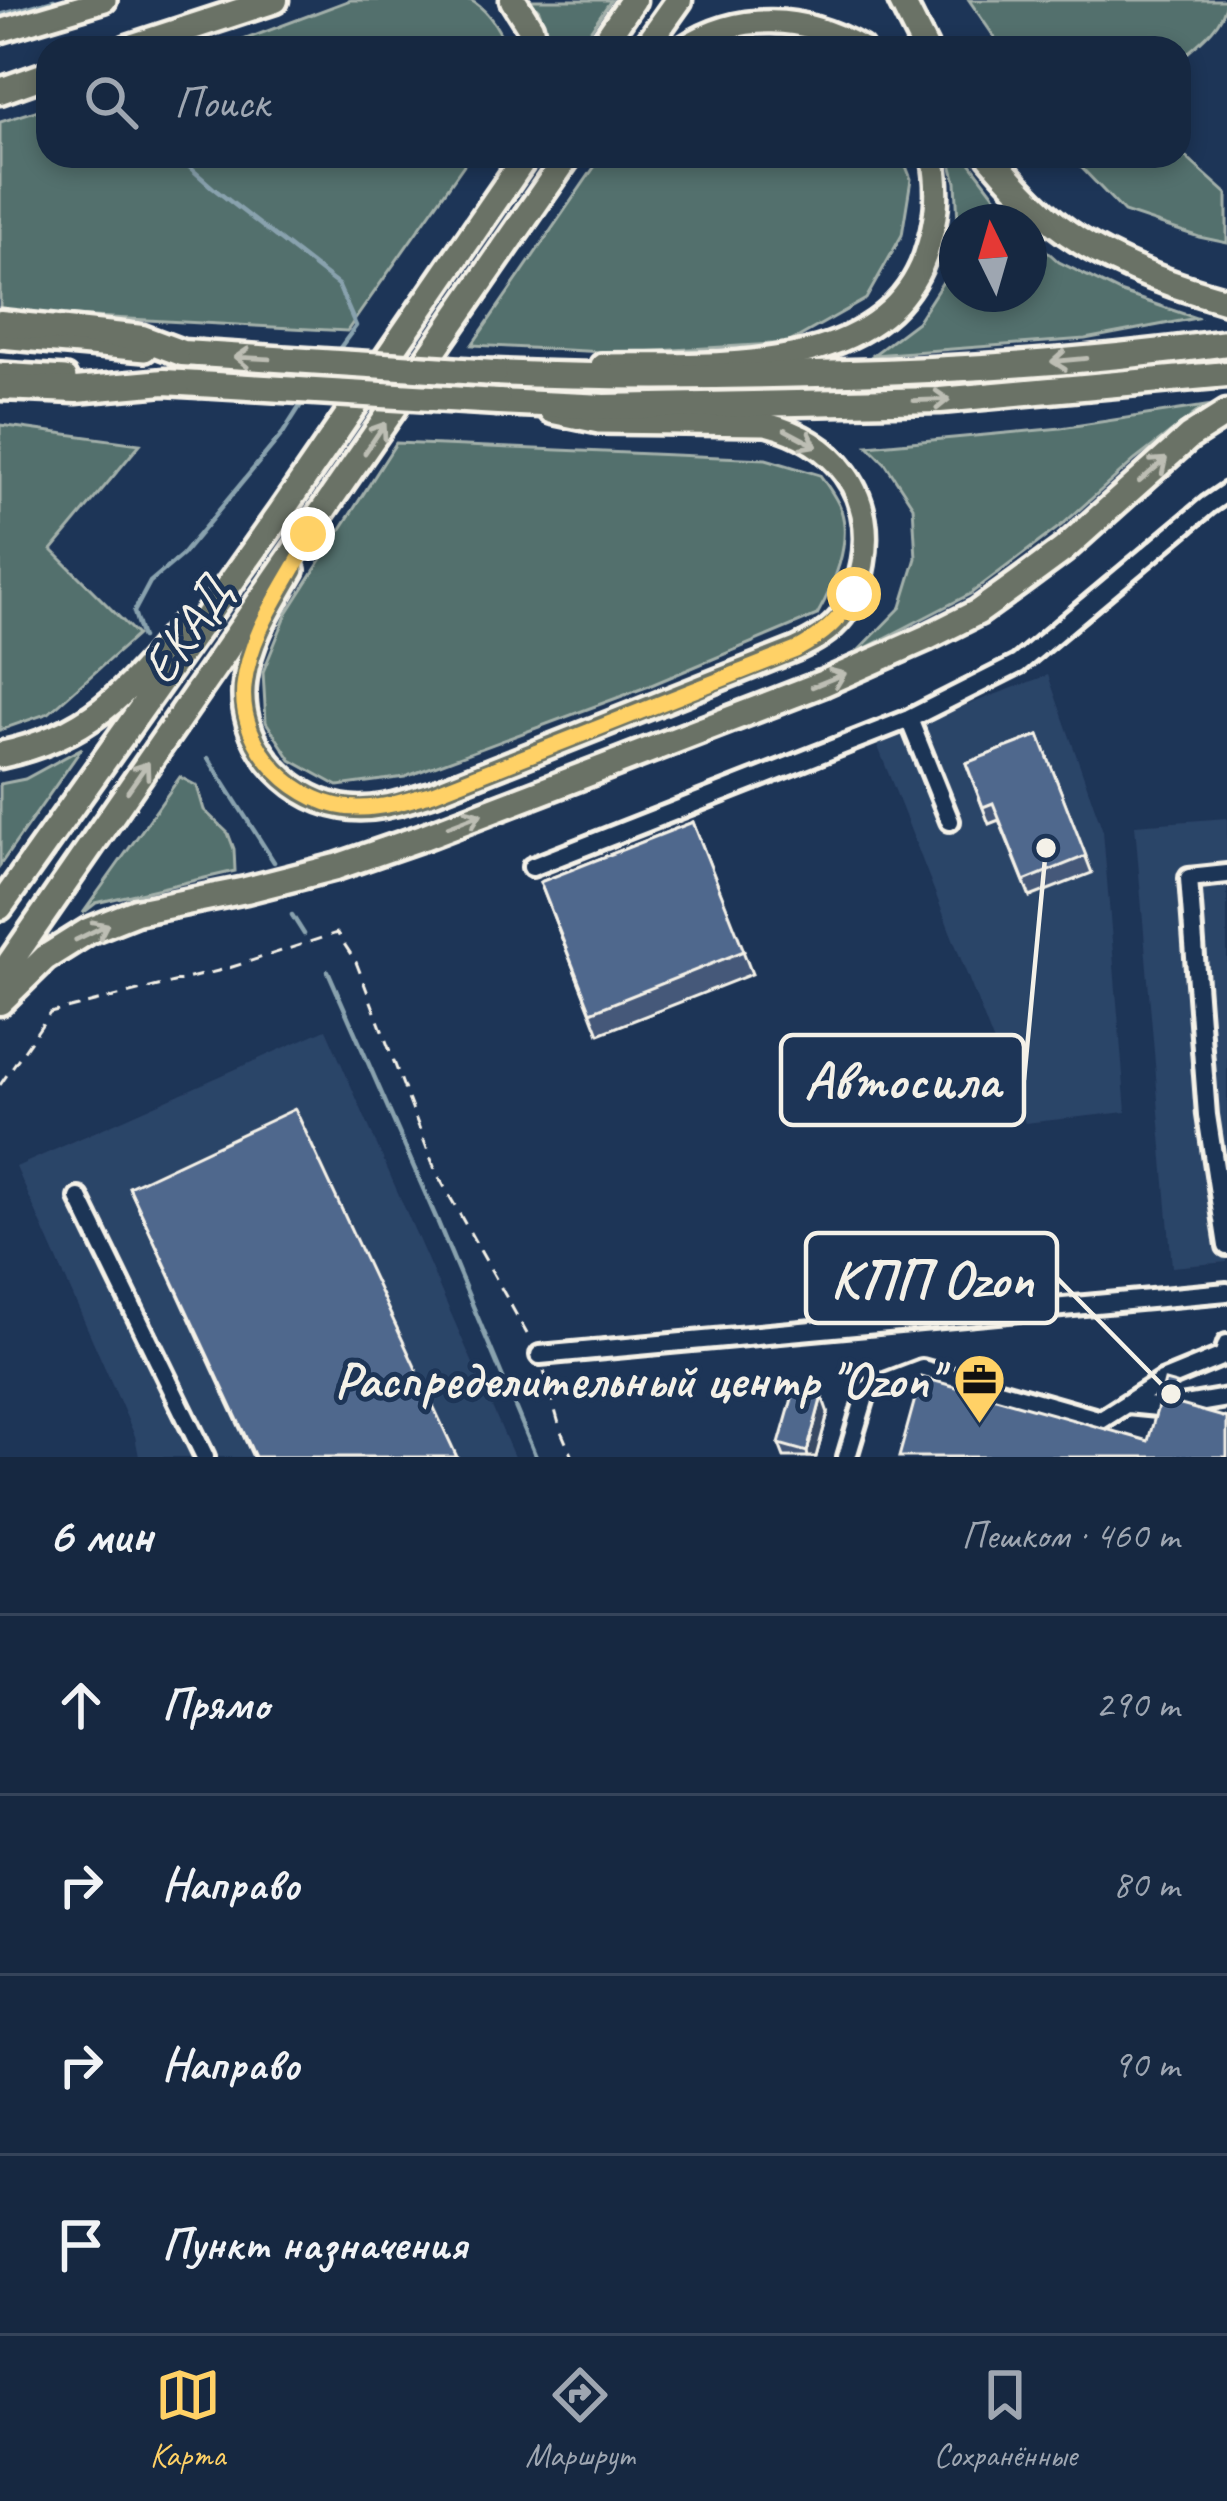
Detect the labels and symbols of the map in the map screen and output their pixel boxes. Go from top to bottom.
north arrow [939,204,1047,312]
one-way arrow [233,346,272,369]
one-way arrow [1050,349,1089,372]
one-way arrow [912,388,951,411]
one-way arrow [362,422,387,455]
one-way arrow [783,427,818,450]
one-way arrow [1137,457,1168,484]
route end [281,507,335,561]
street label: ЕКАД [127,562,247,696]
route start [827,567,881,621]
one-way arrow [809,668,846,689]
one-way arrow [125,761,150,794]
one-way arrow [445,808,482,830]
one-way arrow [74,919,110,942]
callout: Автосила [781,1035,1024,1125]
text: Автосила [804,1046,1004,1114]
callout: КПП Ozon [806,1233,1057,1323]
text: КПП Ozon [831,1245,1035,1313]
place label: Распределительный центр "Ozon" [335,1348,951,1412]
office icon: Распределительный центр "Ozon" [951,1352,1007,1426]

